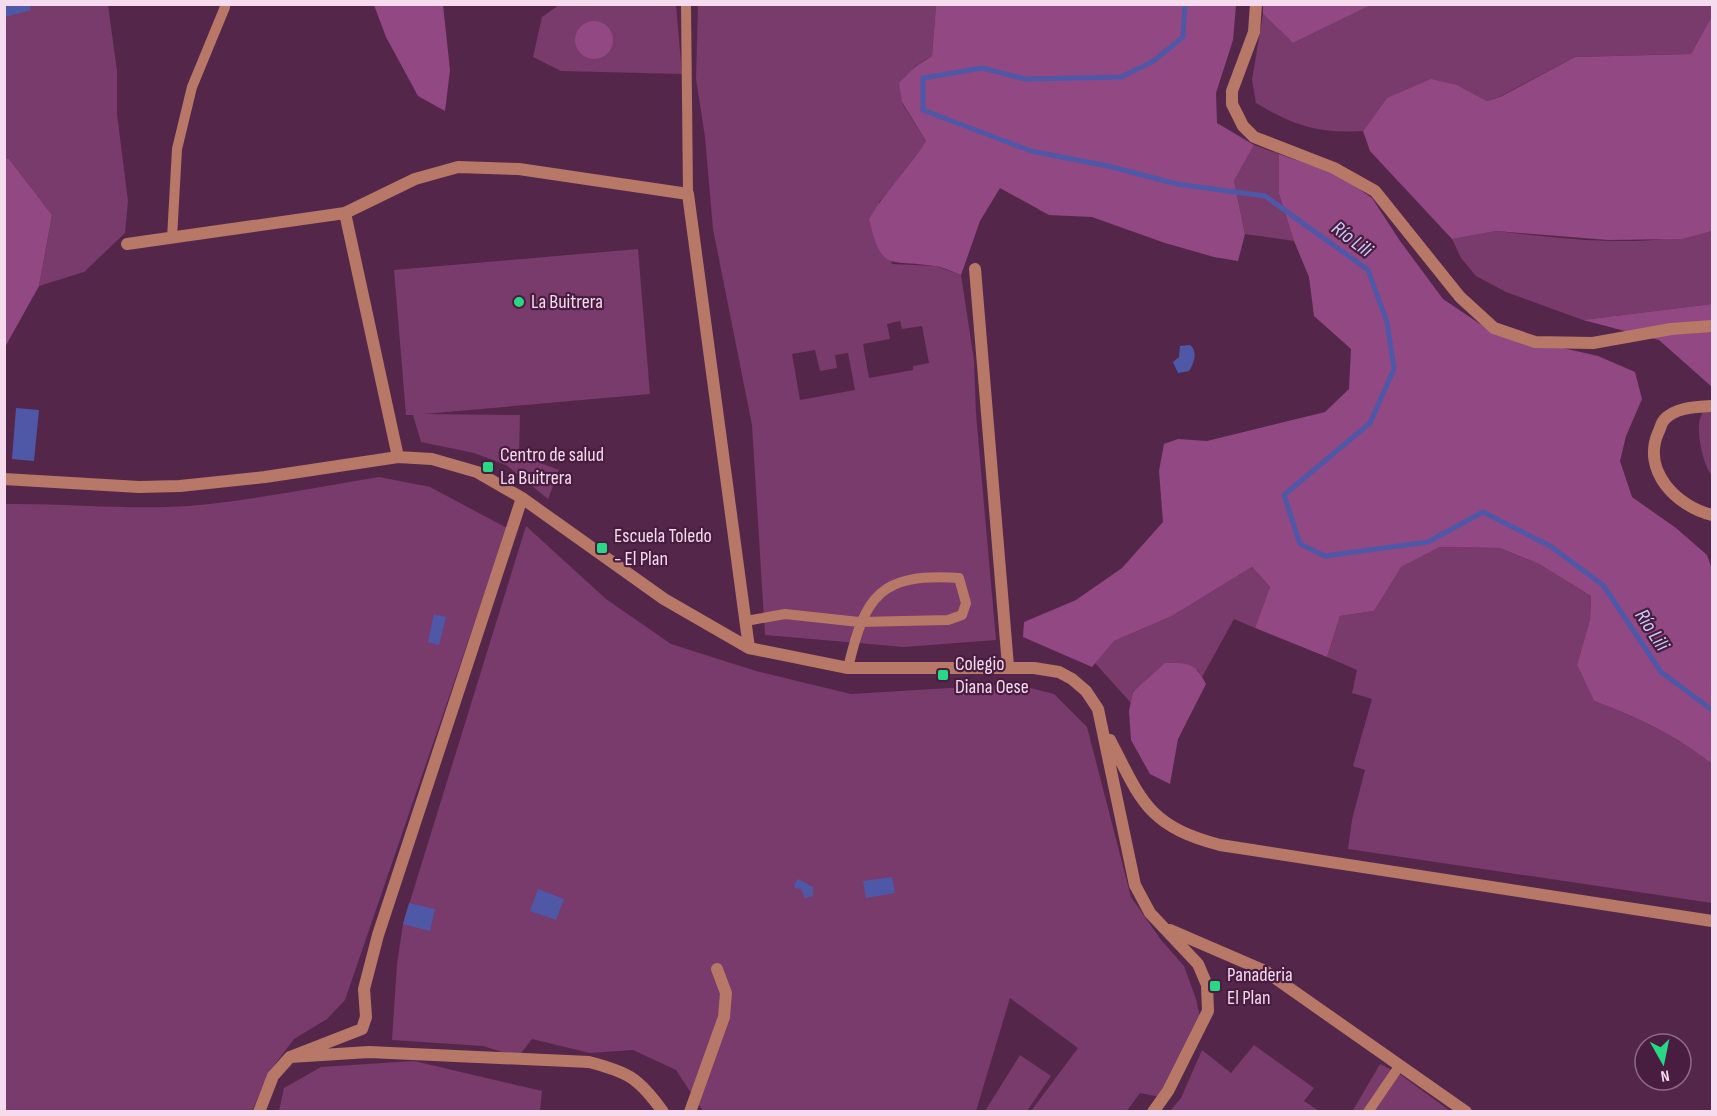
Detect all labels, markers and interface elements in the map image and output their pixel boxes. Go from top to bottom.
water label: Río Lili [1327,216,1378,263]
place label: La Buitrera [531,290,603,314]
marker: La Buitrera [512,295,526,309]
place label: Centro de salud La Buitrera [500,443,604,490]
marker: Centro de salud La Buitrera [481,460,495,474]
place label: Escuela Toledo - El Plan [614,524,712,571]
marker: Escuela Toledo - El Plan [595,541,609,555]
water label: Río Lili [1629,604,1675,657]
place label: Colegio Diana Oese [955,652,1029,699]
marker: Colegio Diana Oese [936,668,950,682]
place label: Panaderia El Plan [1227,963,1293,1010]
marker: Panaderia El Plan [1208,979,1222,993]
north arrow [1633,1032,1693,1092]
text: N [1659,1065,1671,1085]

